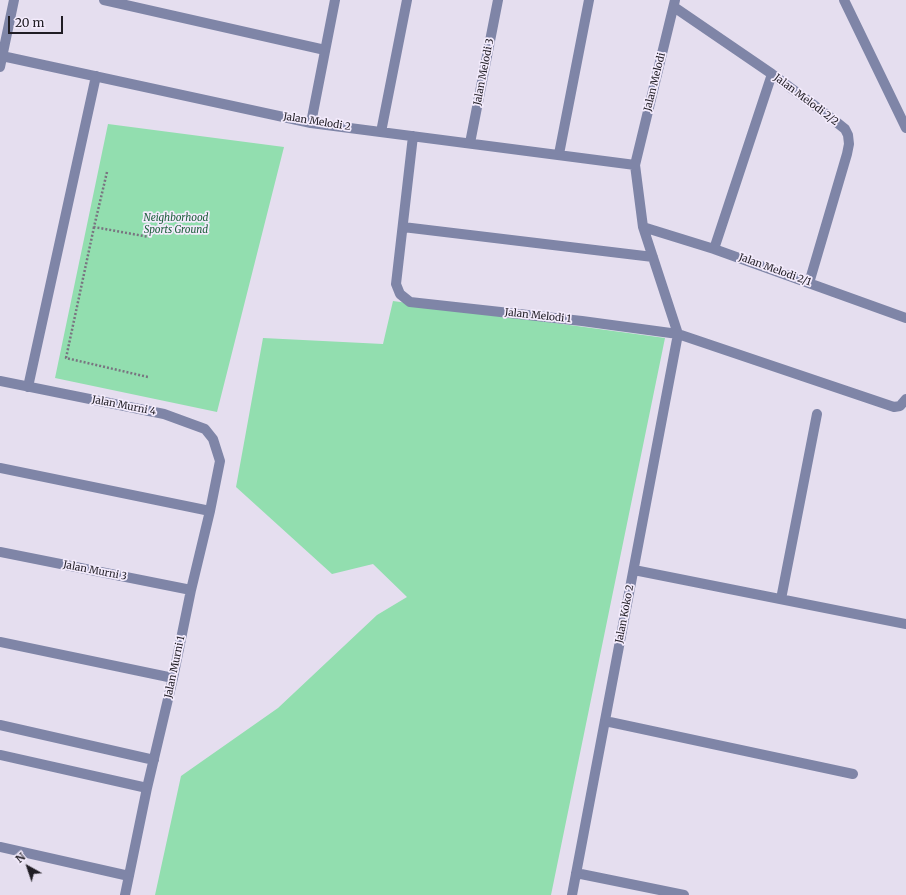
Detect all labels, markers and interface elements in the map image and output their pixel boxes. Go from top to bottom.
scale bar [10,8,65,34]
text: 20 m [15,15,44,30]
street label: Jalan Melodi 3 [472,38,496,106]
street label: Jalan Melodi [642,52,668,112]
street label: Jalan Melodi 2/2 [771,72,841,128]
street label: Jalan Melodi 2 [282,111,352,133]
park label: Neighborhood Sports Ground [144,212,208,236]
street label: Jalan Melodi 2/1 [737,251,813,289]
street label: Jalan Melodi 1 [504,307,572,325]
street label: Jalan Murni 4 [91,394,157,418]
street label: Jalan Murni 3 [62,559,128,583]
street label: Jalan Koko 2 [613,584,637,644]
street label: Jalan Murni 1 [163,635,187,699]
north arrow [8,847,48,887]
text: N [12,850,28,866]

